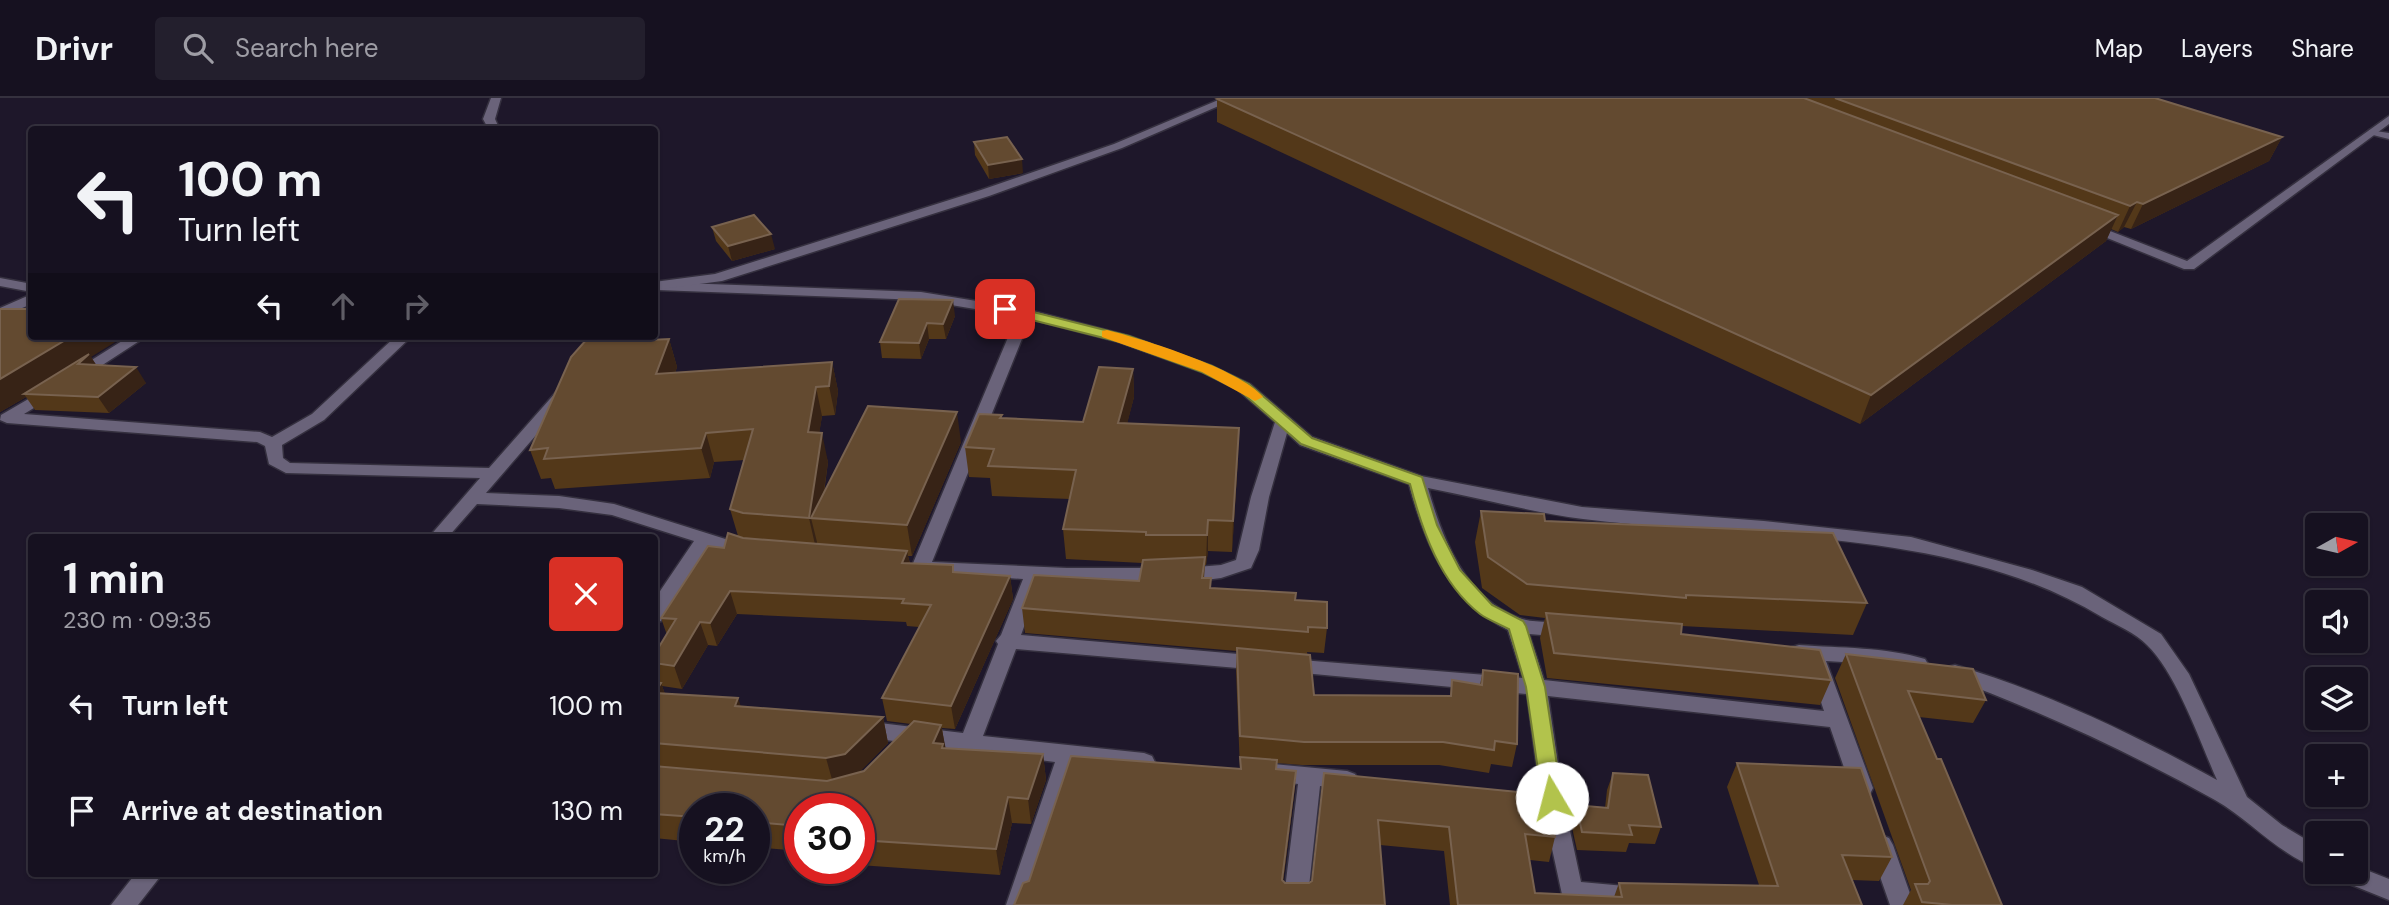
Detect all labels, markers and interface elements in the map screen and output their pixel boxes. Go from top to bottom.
search box [155,17,645,80]
text: Drivr [35,27,113,70]
icon: search [179,29,217,67]
text: Search here [235,31,378,65]
text: Map [2095,33,2143,64]
text: Layers [2181,33,2253,64]
text: Share [2291,33,2354,64]
text: 100 m [178,147,322,211]
icon: left [63,154,154,245]
text: Turn left [178,209,300,251]
pin [975,279,1035,339]
icon: left [251,287,289,325]
icon: ahead [324,287,362,325]
icon: right [397,287,435,325]
icon: arrive [986,290,1024,328]
north arrow [2305,513,2368,576]
map controls [2305,513,2368,884]
text: 1 min [63,551,165,606]
button: close [549,557,623,631]
button: sound [2305,590,2368,653]
text: 230 m · 09:35 [63,605,211,635]
button: layers [2305,667,2368,730]
icon: left [63,687,101,725]
text: Turn left [122,689,229,723]
text: 100 m [549,689,623,723]
button: + [2305,744,2368,807]
position arrow [1515,761,1589,835]
icon: arrive [63,792,101,830]
speed limit sign: 30 [784,793,875,884]
text: Arrive at destination [122,794,383,828]
text: 130 m [552,794,623,828]
text: 22 [704,806,745,852]
button: − [2305,821,2368,884]
text: km/h [703,844,746,868]

